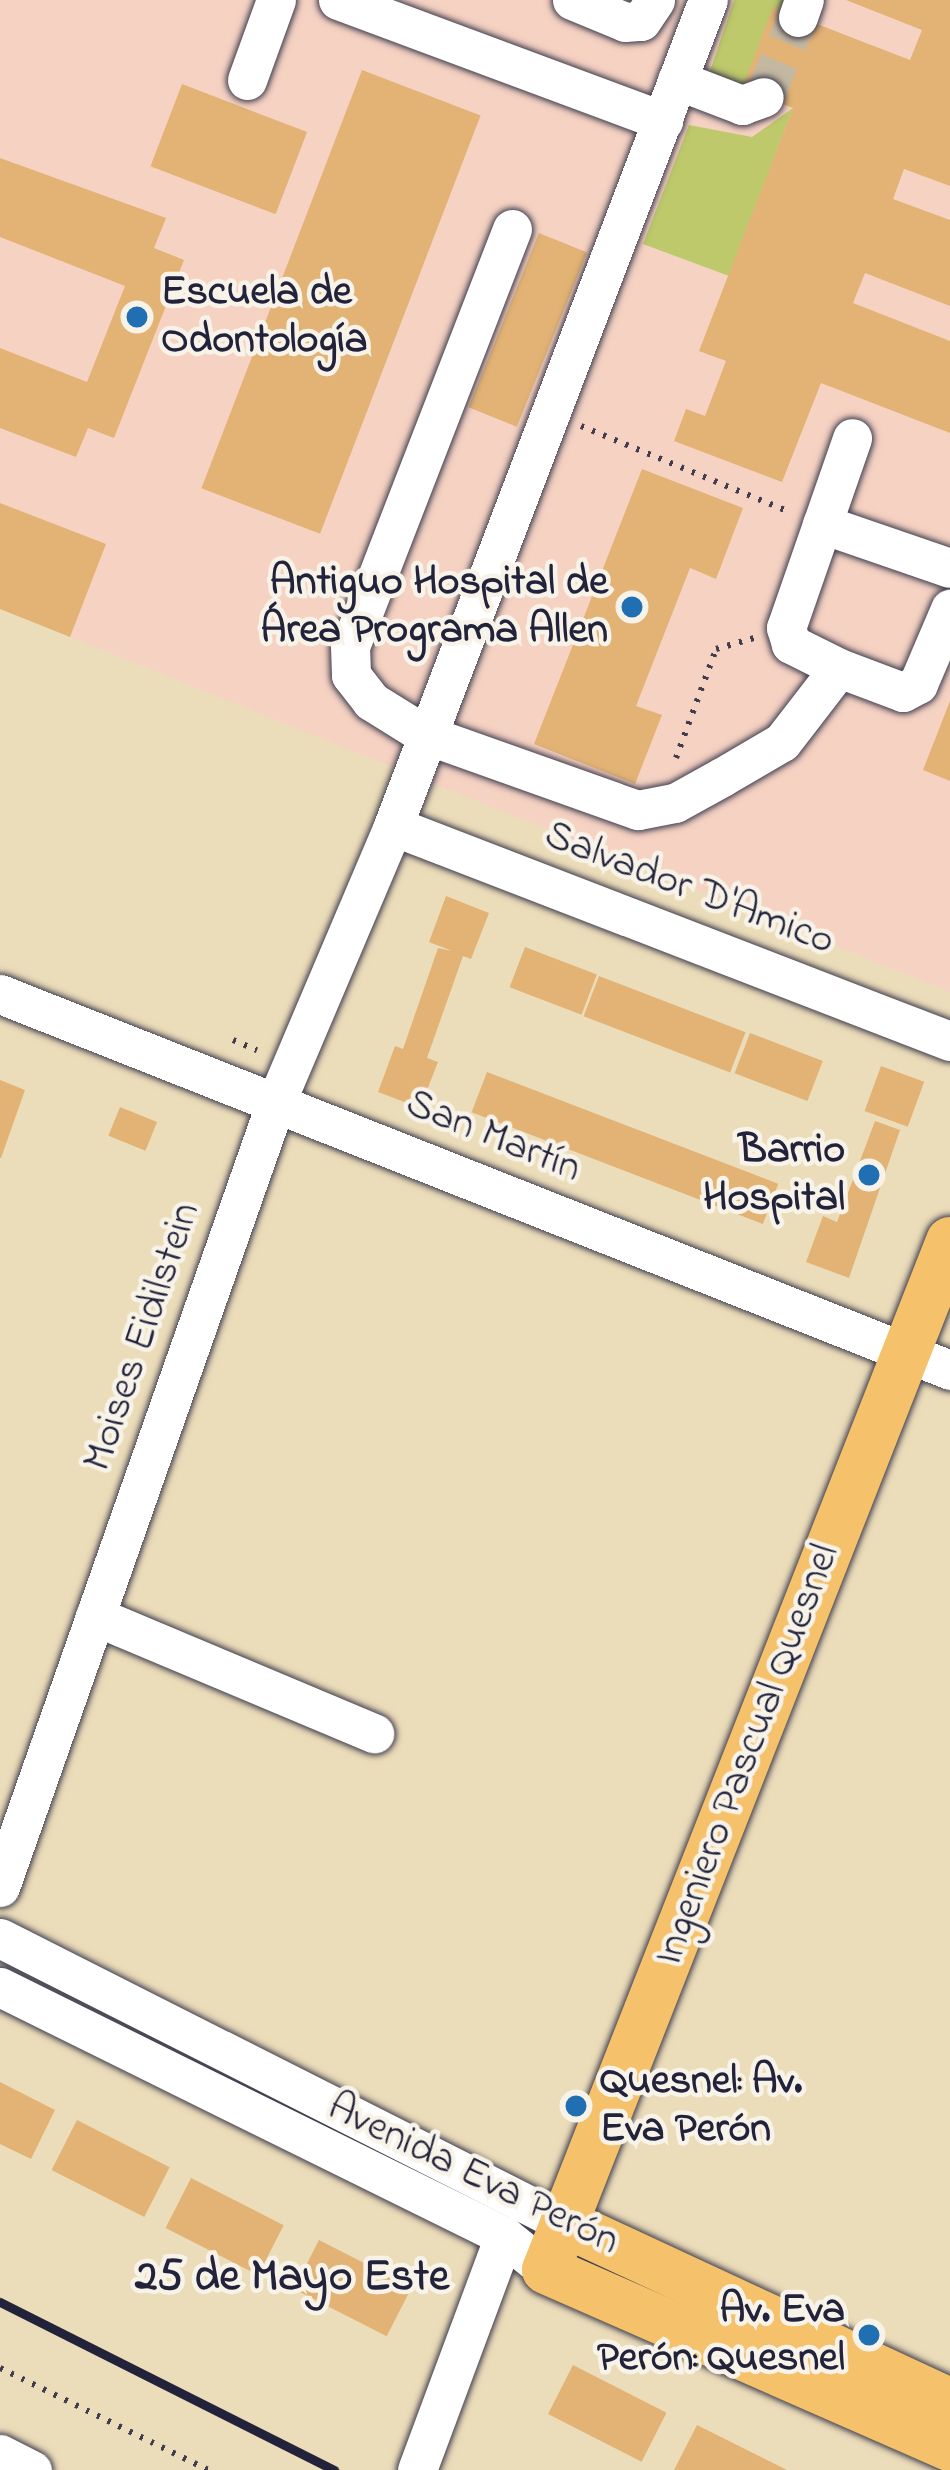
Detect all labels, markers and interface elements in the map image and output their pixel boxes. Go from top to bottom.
place label: Escuela de Odontología [161,268,367,366]
marker: Escuela de Odontología [124,304,150,330]
place label: Antiguo Hospital de Área Programa Allen [261,558,608,656]
marker: Antiguo Hospital de Área Programa Allen [619,594,645,620]
street label: Salvador D'Amico [537,811,841,967]
street label: San Martín [398,1079,588,1195]
place label: Barrio Hospital [703,1126,845,1224]
marker: Barrio Hospital [856,1162,882,1188]
street label: Moises Eidilstein [73,1196,213,1478]
street label: Ingeniero Pascual Quesnel [644,1537,852,1973]
place label: Quesnel: Av. Eva Perón [600,2057,802,2156]
street label: Avenida Eva Perón [319,2083,627,2267]
marker: Quesnel: Av. Eva Perón [563,2093,589,2119]
district label: 25 de Mayo Este [135,2252,449,2306]
place label: Av. Eva Perón: Quesnel [597,2286,845,2384]
marker: Av. Eva Perón: Quesnel [856,2322,882,2348]

